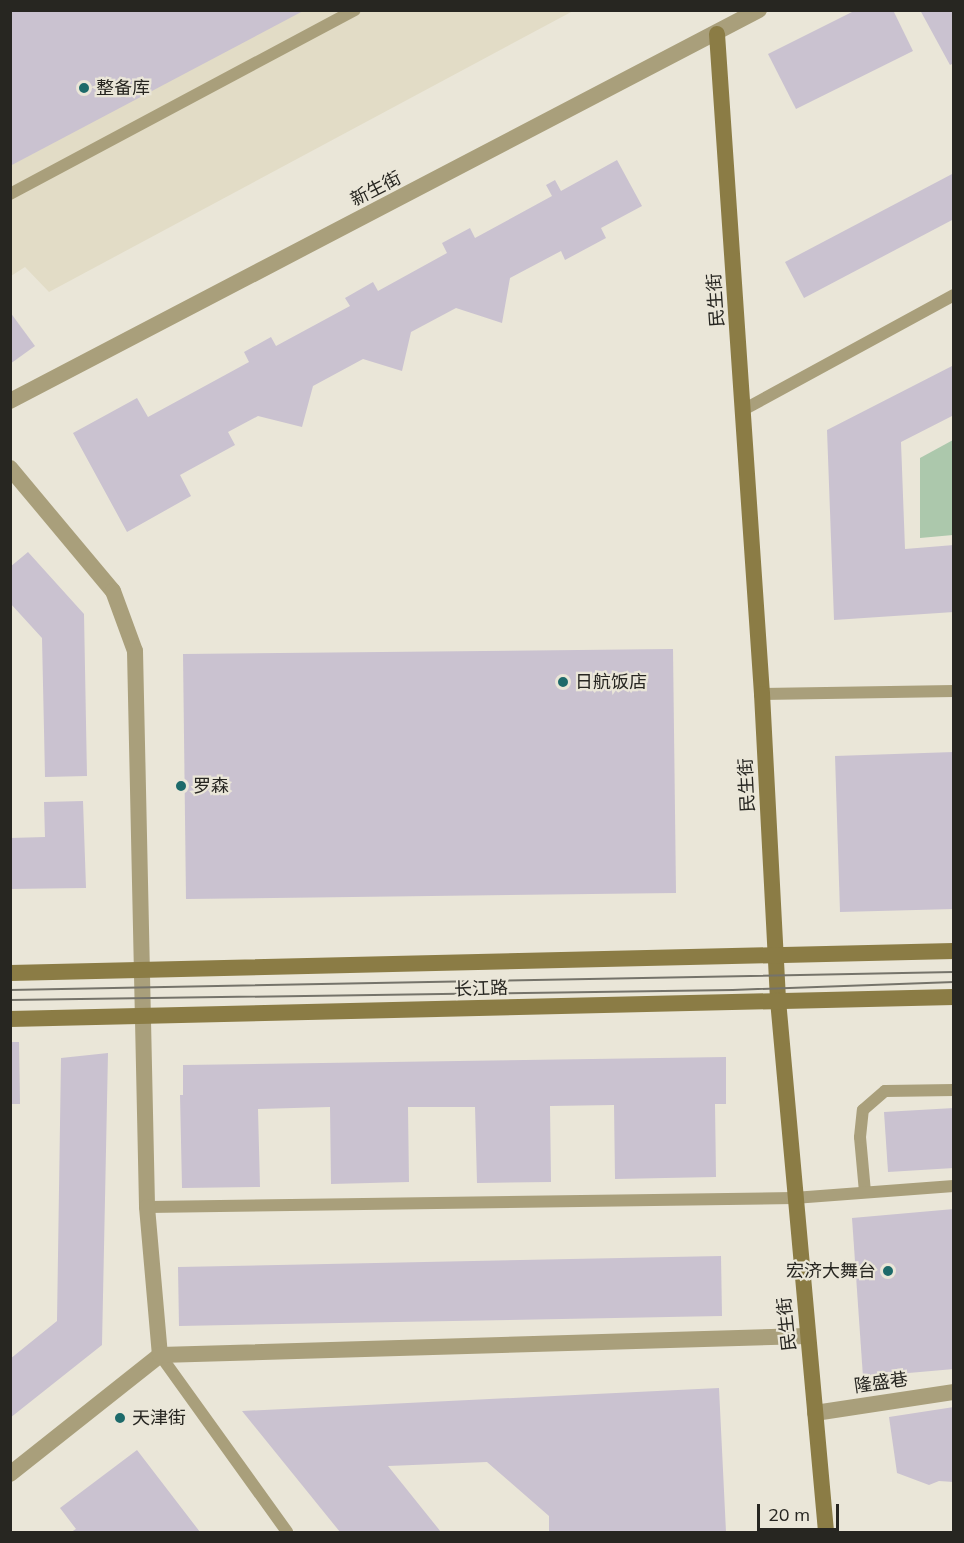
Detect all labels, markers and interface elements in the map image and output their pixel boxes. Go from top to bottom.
place label: 整备库 [96,77,150,99]
marker: 整备库 [77,81,91,95]
street label: 新生街 [347,167,405,211]
street label: 民生街 [703,272,729,328]
place label: 日航饭店 [575,671,647,693]
marker: 日航饭店 [556,675,570,689]
street label: 民生街 [735,757,759,813]
place label: 罗森 [193,775,229,797]
marker: 罗森 [174,779,188,793]
street label: 长江路 [454,977,508,1001]
place label: 宏济大舞台 [786,1260,876,1282]
marker: 宏济大舞台 [881,1264,895,1278]
street label: 民生街 [773,1296,801,1352]
street label: 隆盛巷 [853,1369,909,1397]
place label: 天津街 [132,1407,186,1429]
marker: 天津街 [113,1411,127,1425]
scale bar [760,1492,842,1530]
text: 20 m [768,1503,810,1526]

